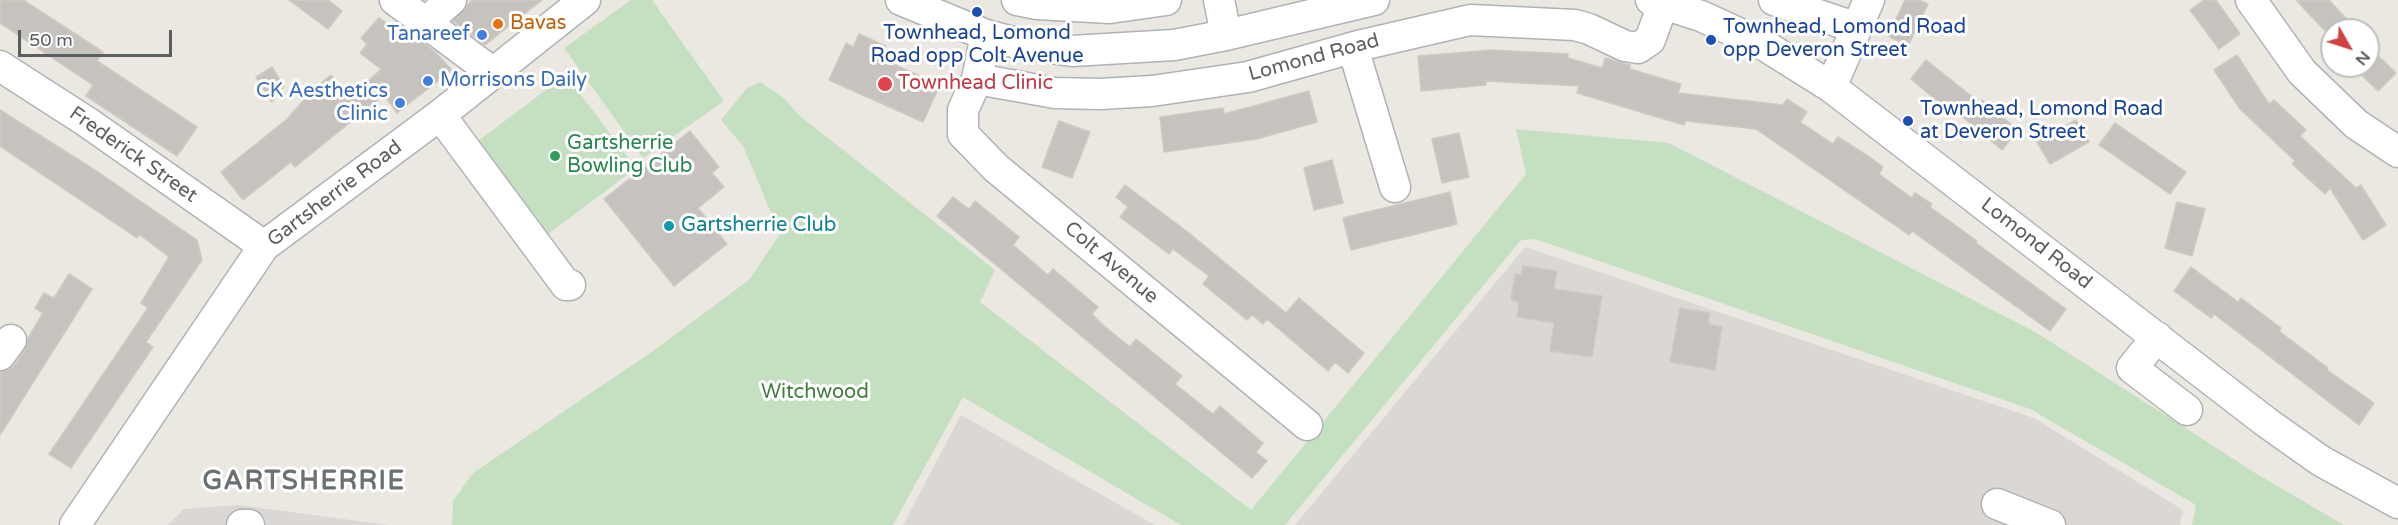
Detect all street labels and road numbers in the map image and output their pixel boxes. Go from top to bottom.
street label: Lomond Road [1246,29,1382,87]
street label: Frederick Street [64,102,202,208]
street label: Gartsherrie Road [263,136,407,252]
street label: Lomond Road [1976,193,2096,295]
street label: Colt Avenue [1059,217,1163,309]

